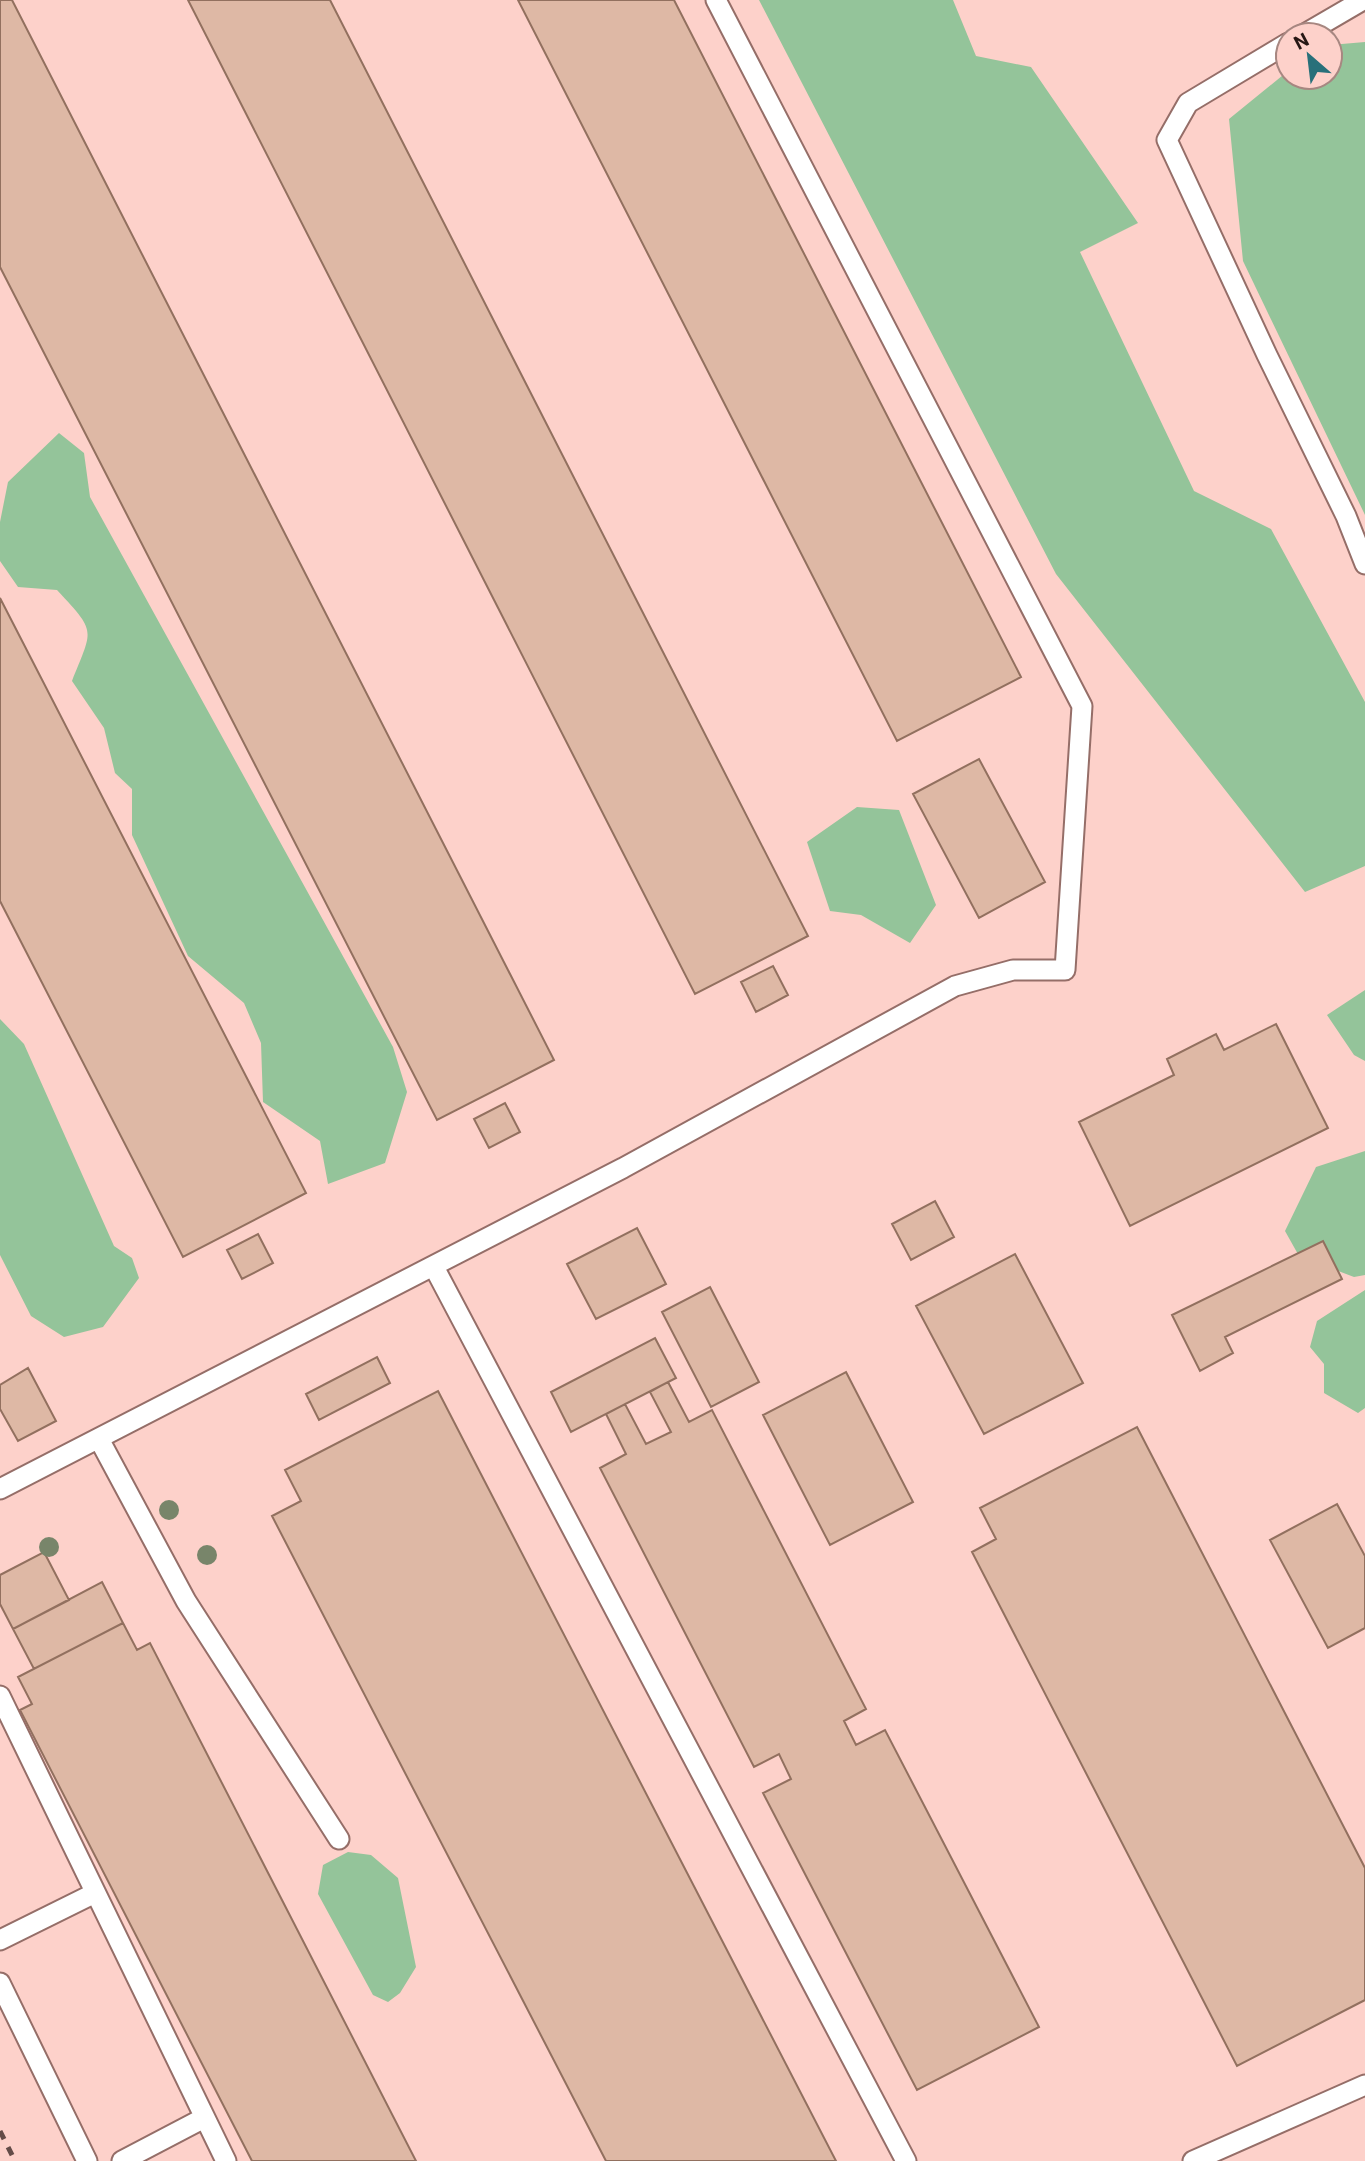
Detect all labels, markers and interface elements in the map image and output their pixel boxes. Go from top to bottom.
north arrow [1274,21,1344,91]
text: N [1290,28,1313,55]

